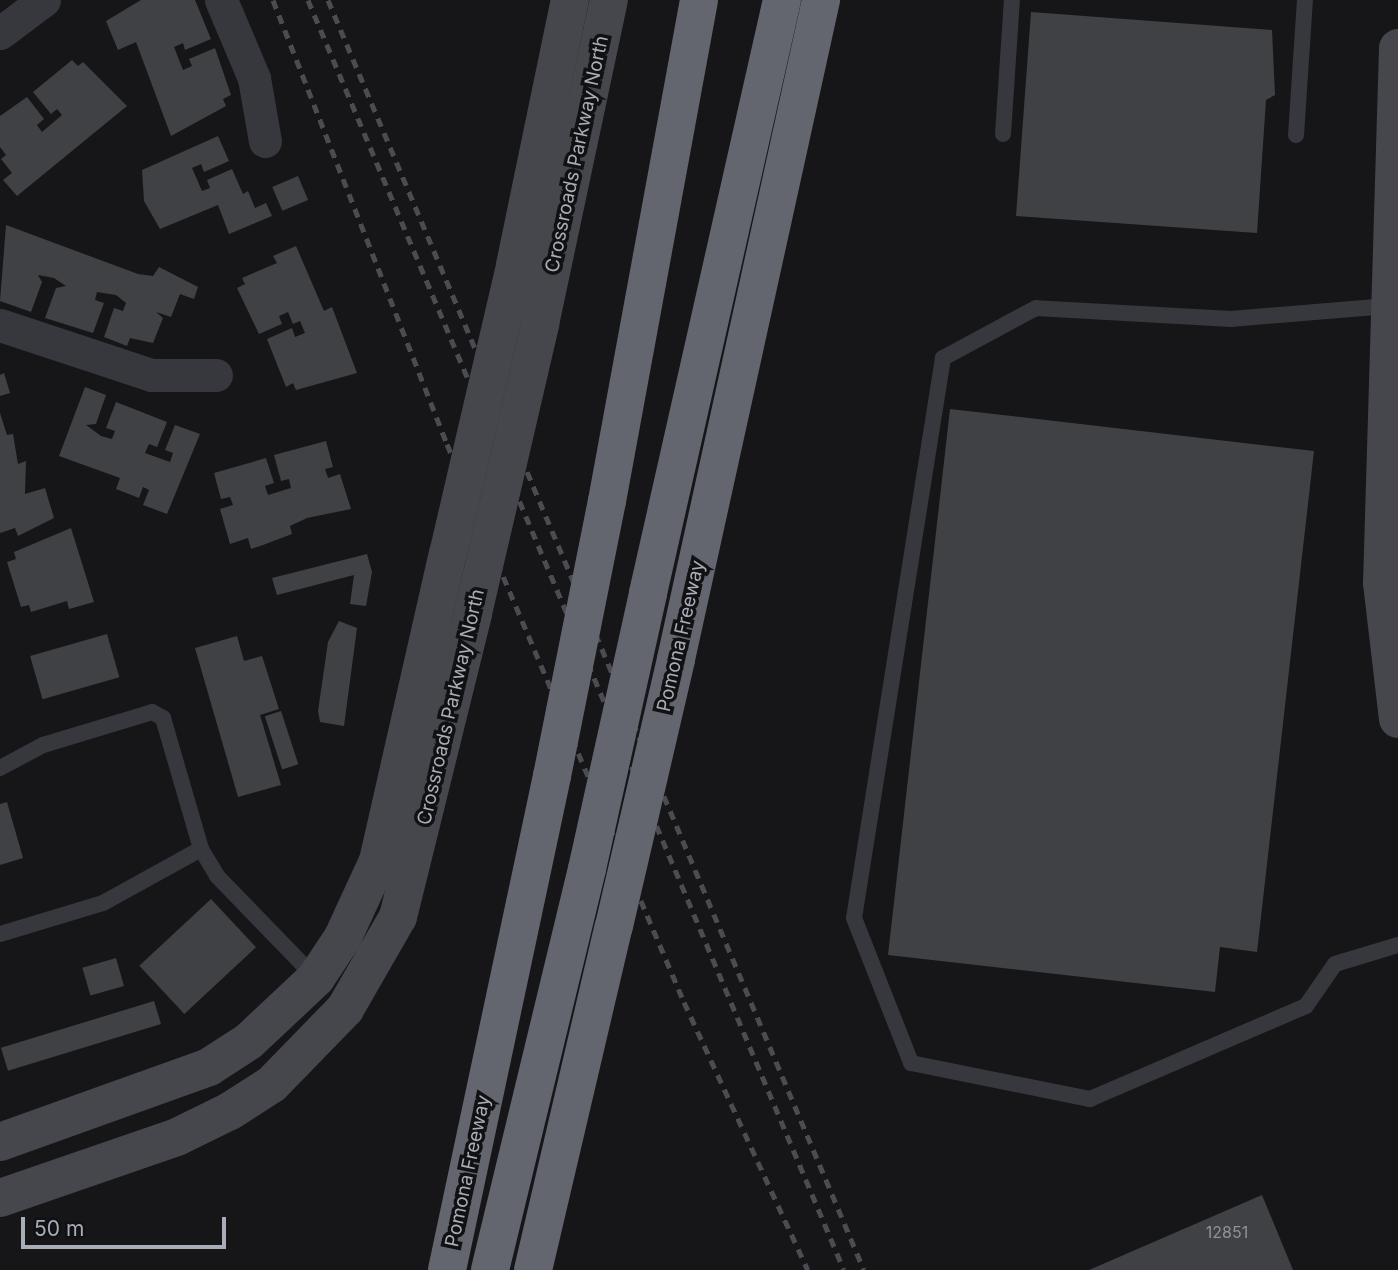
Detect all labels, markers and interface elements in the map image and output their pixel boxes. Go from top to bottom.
street label: Crossroads Parkway North [541,34,613,274]
street label: Pomona Freeway [653,558,709,714]
street label: Crossroads Parkway North [413,587,489,827]
street label: Pomona Freeway [441,1093,495,1249]
scale bar [24,1204,229,1248]
text: 50 m [34,1216,84,1241]
house number: 12851 [1206,1222,1248,1242]

